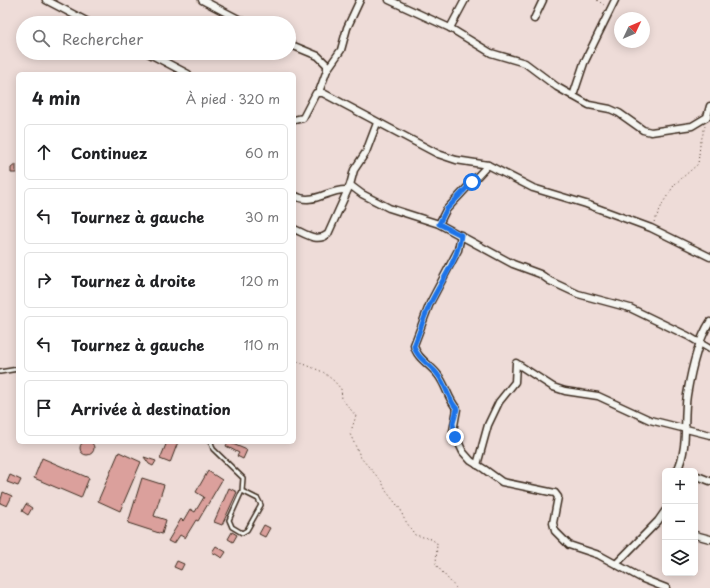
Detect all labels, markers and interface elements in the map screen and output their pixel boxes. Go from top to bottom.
north arrow [614,12,650,48]
search box [16,16,296,60]
icon: search [30,27,52,49]
text: Rechercher [62,27,143,50]
text: 4 min [32,85,80,111]
text: À pied · 320 m [186,89,280,108]
icon: ahead [33,141,55,163]
text: Continuez [71,141,147,164]
text: 60 m [245,143,279,162]
route start [463,173,481,191]
icon: left [33,205,55,227]
text: Tournez à gauche [71,205,205,228]
text: 30 m [245,207,279,226]
icon: right [33,269,55,291]
text: Tournez à droite [71,269,196,292]
text: 120 m [240,271,279,290]
icon: left [33,333,55,355]
text: Tournez à gauche [71,333,205,356]
text: 110 m [244,335,279,354]
icon: arrive [33,397,55,419]
text: Arrivée à destination [71,397,231,420]
route end [446,428,464,446]
map controls [662,468,698,576]
button: + [662,468,698,504]
button: − [662,504,698,540]
button: layers [662,540,698,576]

